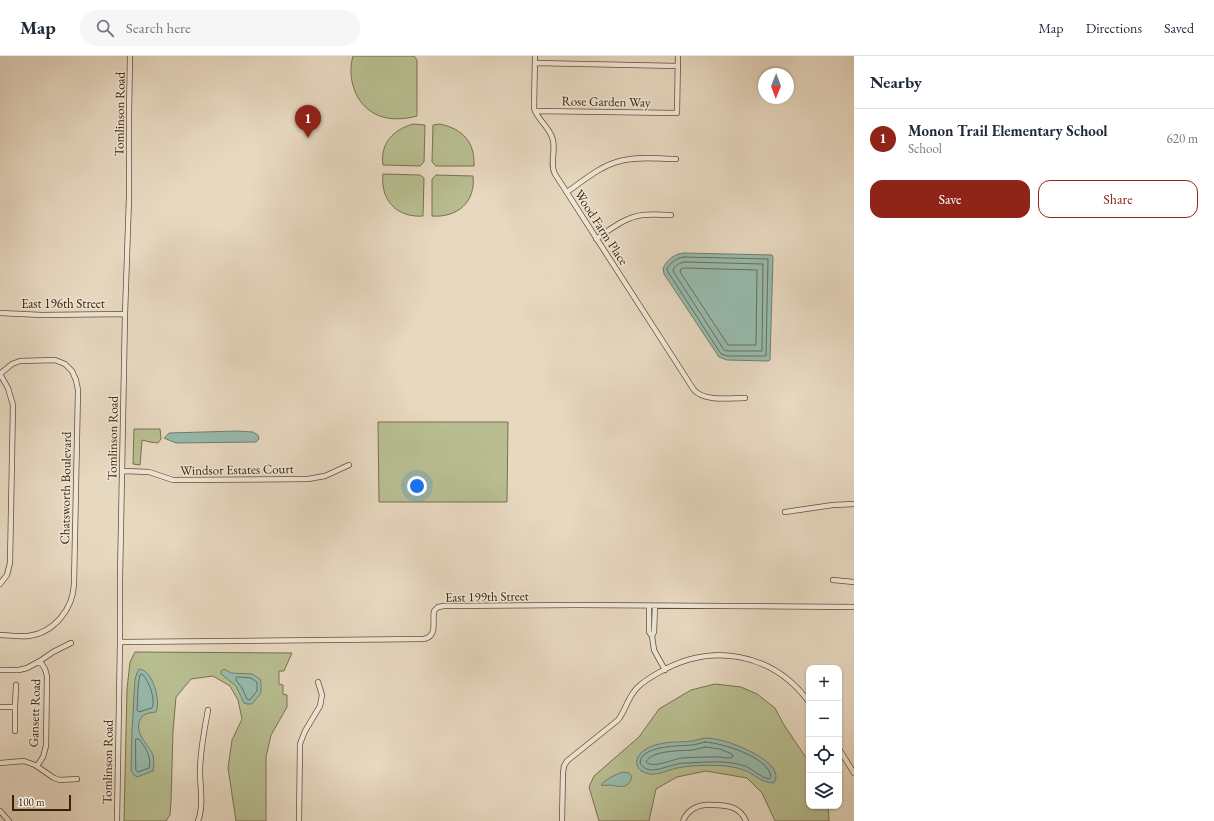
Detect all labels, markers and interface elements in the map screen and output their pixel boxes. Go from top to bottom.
search box [80,10,360,46]
text: Map [20,15,56,40]
icon: search [94,17,116,39]
text: Search here [126,18,191,37]
text: Map [1038,19,1064,37]
text: Directions [1086,19,1142,37]
text: Saved [1164,19,1194,37]
north arrow [758,68,794,104]
street label: Tomlinson Road [110,71,129,156]
text: Nearby [870,71,922,93]
street label: Rose Garden Way [561,92,651,111]
pin: 1 [295,105,321,138]
text: Monon Trail Elementary School [908,121,1108,140]
text: 1 [880,130,886,147]
text: 620 m [1167,130,1198,147]
text: School [908,140,942,157]
button: Save [870,180,1030,218]
button: Share [1038,180,1198,218]
street label: Wood Farm Place [571,186,632,268]
street label: East 196th Street [21,295,105,312]
street label: Tomlinson Road [103,395,122,480]
street label: Chatsworth Boulevard [56,431,75,545]
street label: Windsor Estates Court [180,460,294,479]
your location [407,476,427,496]
street label: East 199th Street [445,587,529,606]
map controls [806,665,842,809]
button: + [806,665,842,701]
street label: Gansett Road [25,678,44,748]
button: − [806,701,842,737]
street label: Tomlinson Road [98,719,117,804]
button: locate [806,737,842,773]
button: layers [806,773,842,809]
scale bar [12,793,71,812]
text: 100 m [18,795,45,809]

